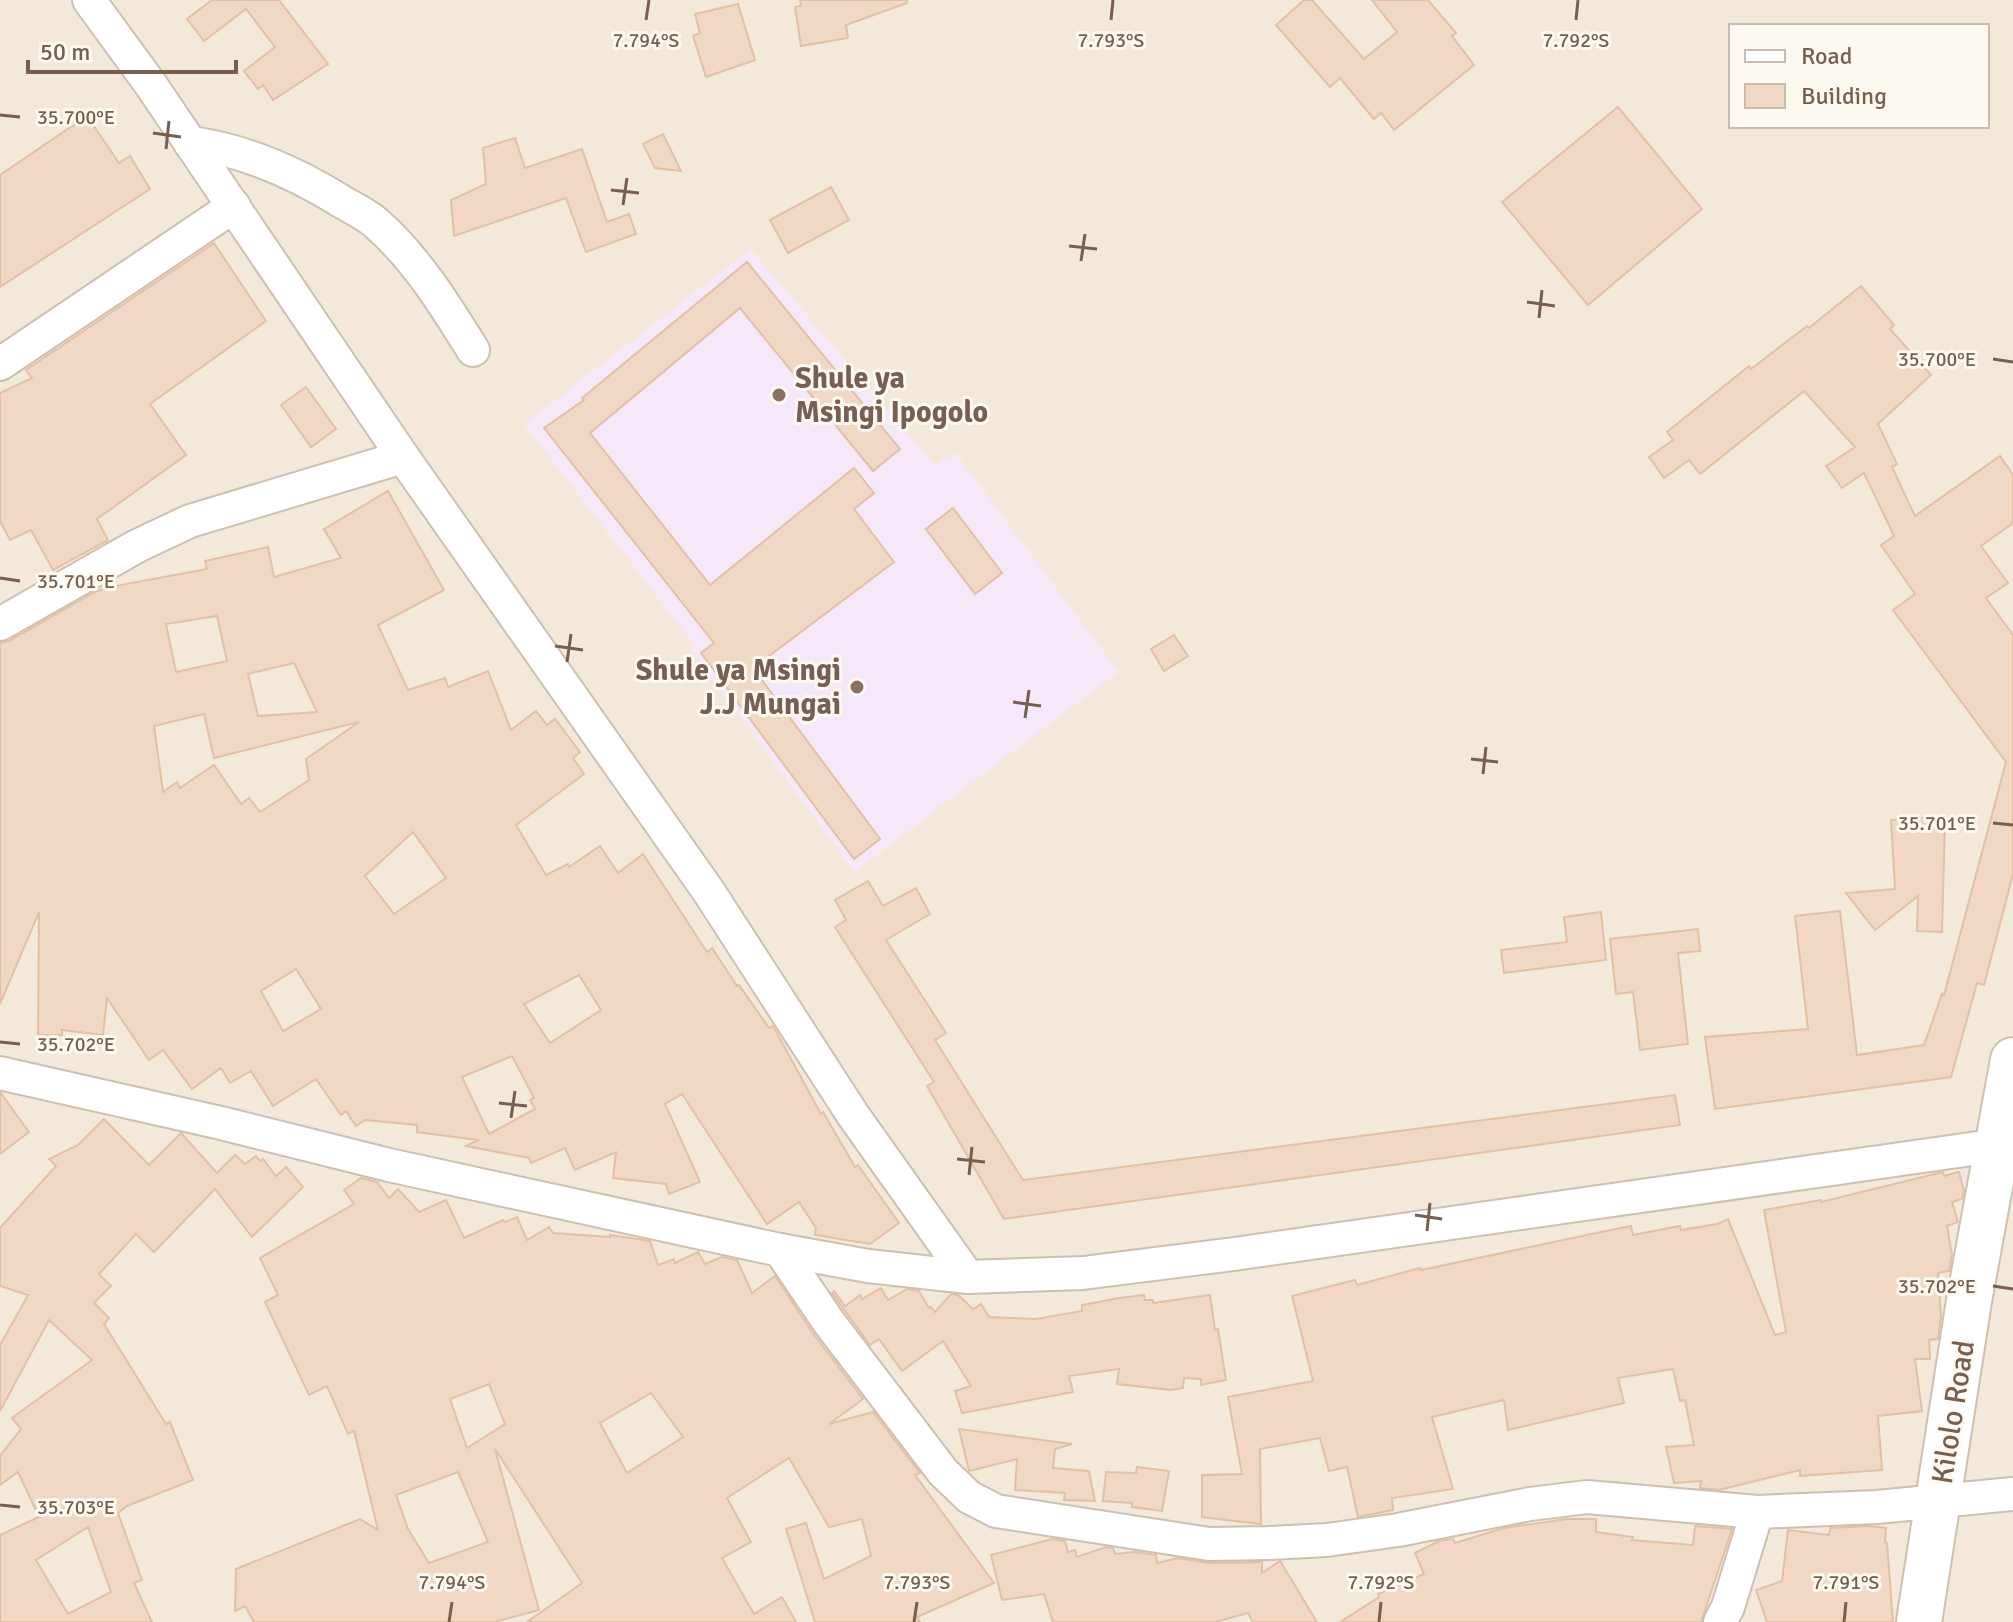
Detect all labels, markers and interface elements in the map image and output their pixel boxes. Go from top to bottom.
scale bar [28,24,236,74]
legend [1729,24,1989,128]
text: 7.794°S [613,28,679,53]
text: 7.793°S [1078,28,1144,53]
text: 7.792°S [1543,28,1609,53]
text: 50 m [40,37,90,67]
text: Road [1801,41,1852,71]
text: Building [1801,81,1887,111]
text: 35.700°E [37,105,115,130]
text: 35.700°E [1898,347,1976,372]
place label: Shule ya Msingi Ipogolo [795,360,988,431]
marker: Shule ya Msingi Ipogolo [770,386,788,404]
text: 35.701°E [37,569,115,594]
place label: Shule ya Msingi J.J Mungai [636,652,841,723]
marker: Shule ya Msingi J.J Mungai [848,678,866,696]
text: 35.701°E [1898,811,1976,836]
text: 35.702°E [37,1032,115,1057]
text: 35.702°E [1898,1274,1976,1299]
street label: Kilolo Road [1924,1338,1983,1487]
text: 35.703°E [37,1495,115,1520]
text: 7.794°S [419,1570,485,1595]
text: 7.793°S [884,1570,950,1595]
text: 7.792°S [1348,1570,1414,1595]
text: 7.791°S [1813,1570,1879,1595]

